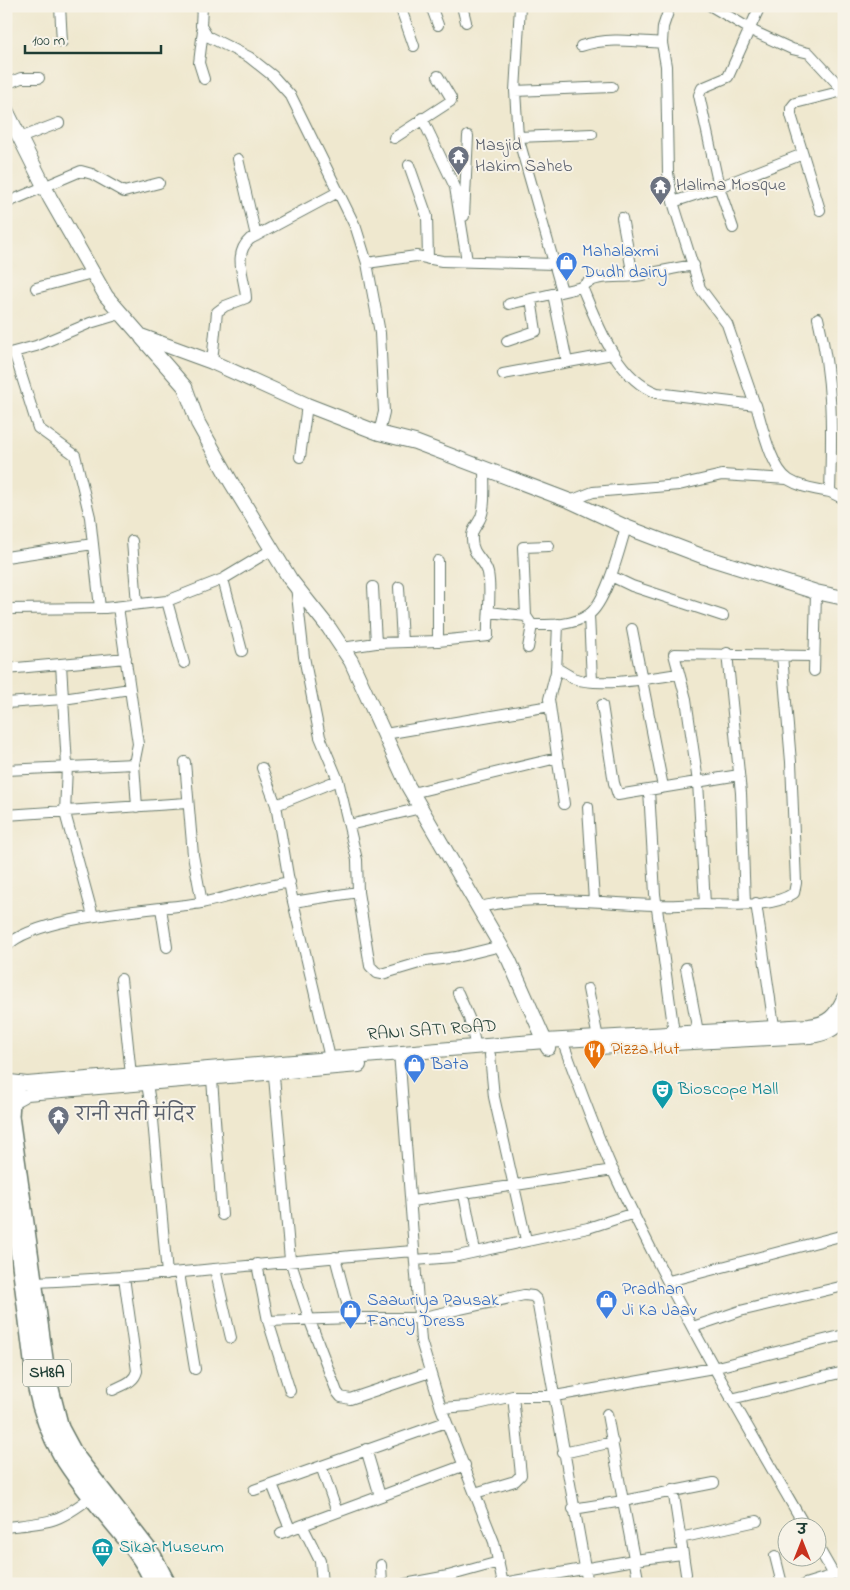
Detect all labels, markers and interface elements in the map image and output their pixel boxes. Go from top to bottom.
scale bar [25,22,161,54]
text: 100 m [32,30,65,52]
place label: Masjid Hakim Saheb [475,133,573,180]
temple icon: Masjid Hakim Saheb [447,144,471,175]
place label: Halima Mosque [676,173,787,199]
temple icon: Halima Mosque [648,174,672,205]
place label: Mahalaxmi Dudh dairy [581,239,667,286]
shop icon: Mahalaxmi Dudh dairy [554,250,578,281]
street label: RANI SATI ROAD [366,1014,498,1048]
place label: Pizza Hut [611,1037,680,1063]
restaurant icon: Pizza Hut [583,1038,607,1069]
place label: Bata [430,1052,469,1078]
shop icon: Bata [403,1053,427,1084]
place label: Bioscope Mall [677,1077,778,1103]
theatre icon: Bioscope Mall [650,1078,674,1109]
place label: रानी सती मंदिर [74,1100,196,1129]
temple icon: रानी सती मंदिर [47,1104,71,1135]
place label: Pradhan Ji Ka Jaav [622,1277,697,1324]
place label: Saawriya Pausak Fancy Dress [366,1288,499,1335]
shop icon: Pradhan Ji Ka Jaav [594,1288,618,1319]
shop icon: Saawriya Pausak Fancy Dress [339,1299,363,1330]
road number: SH8A [23,1360,71,1386]
north arrow [778,1518,828,1568]
text: उ [795,1520,808,1541]
place label: Sikar Museum [119,1535,224,1561]
museum icon: Sikar Museum [91,1536,115,1567]

